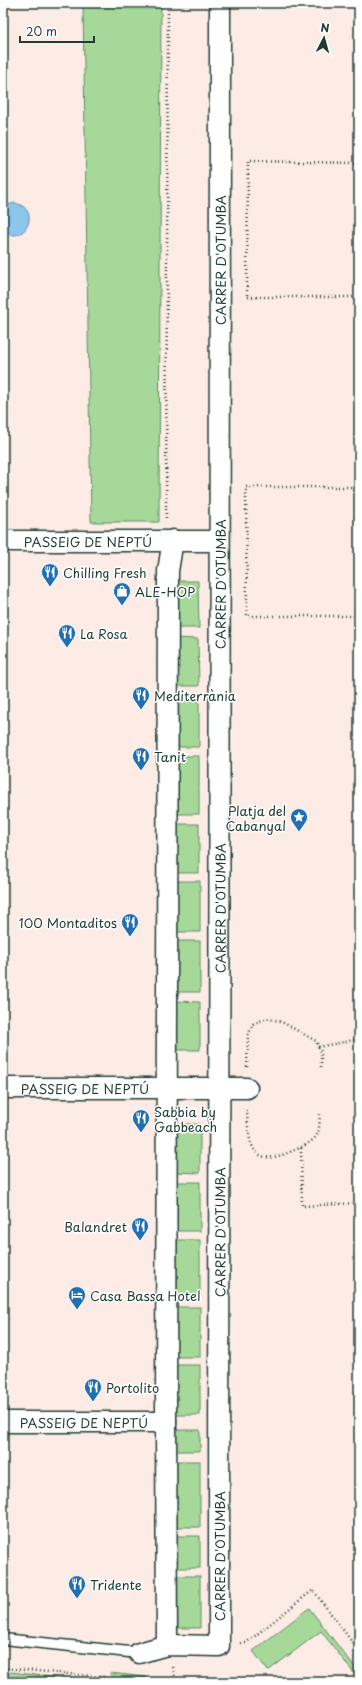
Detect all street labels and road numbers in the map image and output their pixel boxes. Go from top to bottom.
street label: CARRER D'OTUMBA [210,195,229,325]
street label: CARRER D'OTUMBA [210,519,229,649]
street label: PASSEIG DE NEPTÚ [24,532,152,551]
street label: CARRER D'OTUMBA [210,843,229,973]
street label: PASSEIG DE NEPTÚ [21,1079,149,1098]
street label: CARRER D'OTUMBA [210,1167,229,1297]
street label: PASSEIG DE NEPTÚ [20,1413,148,1432]
street label: CARRER D'OTUMBA [210,1491,229,1621]

